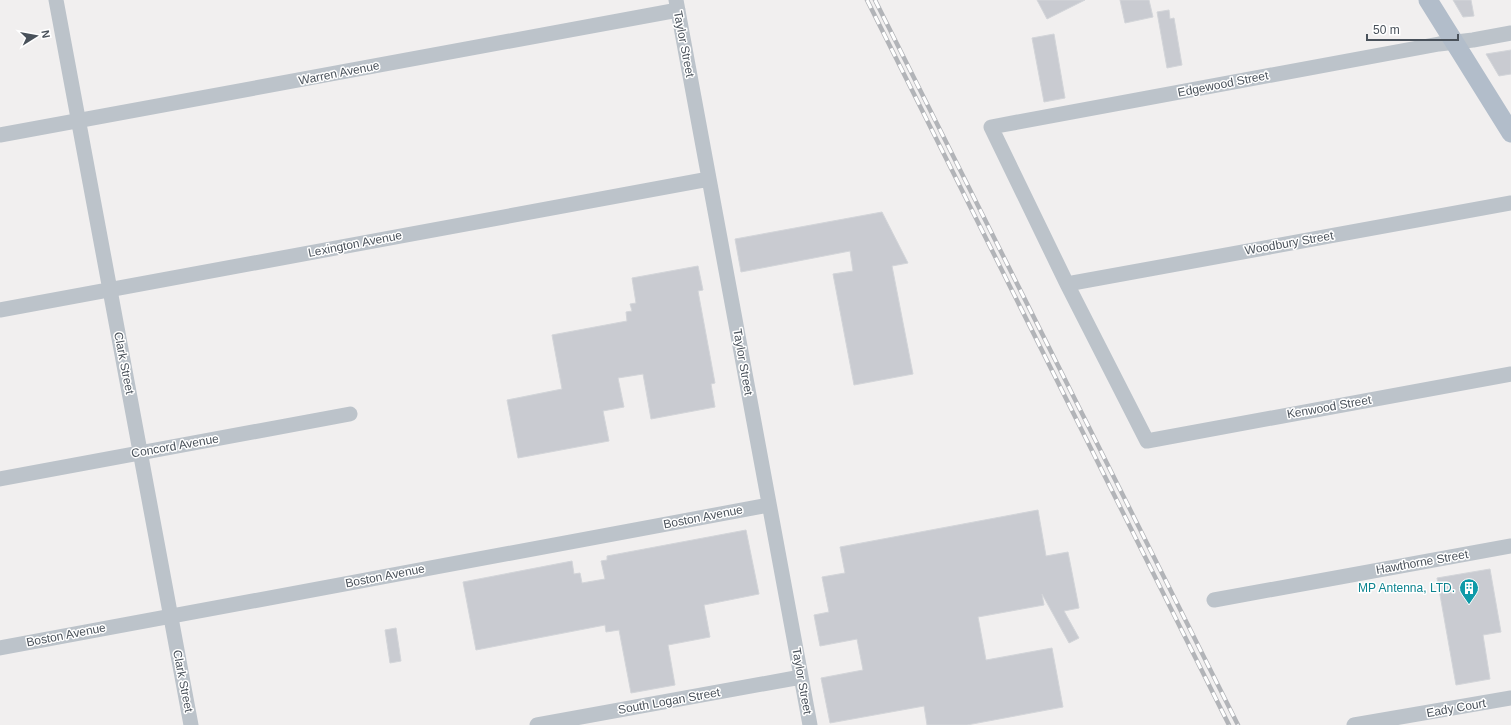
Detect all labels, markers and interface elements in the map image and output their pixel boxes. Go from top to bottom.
street label: Taylor Street [671,10,697,79]
north arrow [16,16,56,56]
scale bar [1367,16,1458,42]
text: 50 m [1373,23,1400,37]
text: N [39,29,52,39]
street label: Warren Avenue [297,58,381,88]
street label: Edgewood Street [1176,68,1270,100]
street label: Lexington Avenue [307,228,403,260]
street label: Woodbury Street [1244,228,1335,258]
street label: Taylor Street [730,328,756,397]
street label: Clark Street [111,331,137,396]
street label: Kenwood Street [1286,393,1373,421]
street label: Concord Avenue [130,431,220,461]
street label: Boston Avenue [662,502,744,532]
street label: Hawthorne Street [1375,547,1470,577]
street label: Boston Avenue [344,561,426,591]
building icon: MP Antenna, LTD. [1458,577,1480,605]
place label: MP Antenna, LTD. [1358,581,1455,595]
street label: Boston Avenue [25,620,107,650]
street label: Taylor Street [789,647,815,716]
street label: Clark Street [170,649,196,714]
street label: South Logan Street [617,685,722,717]
street label: Eady Court [1425,696,1487,720]

